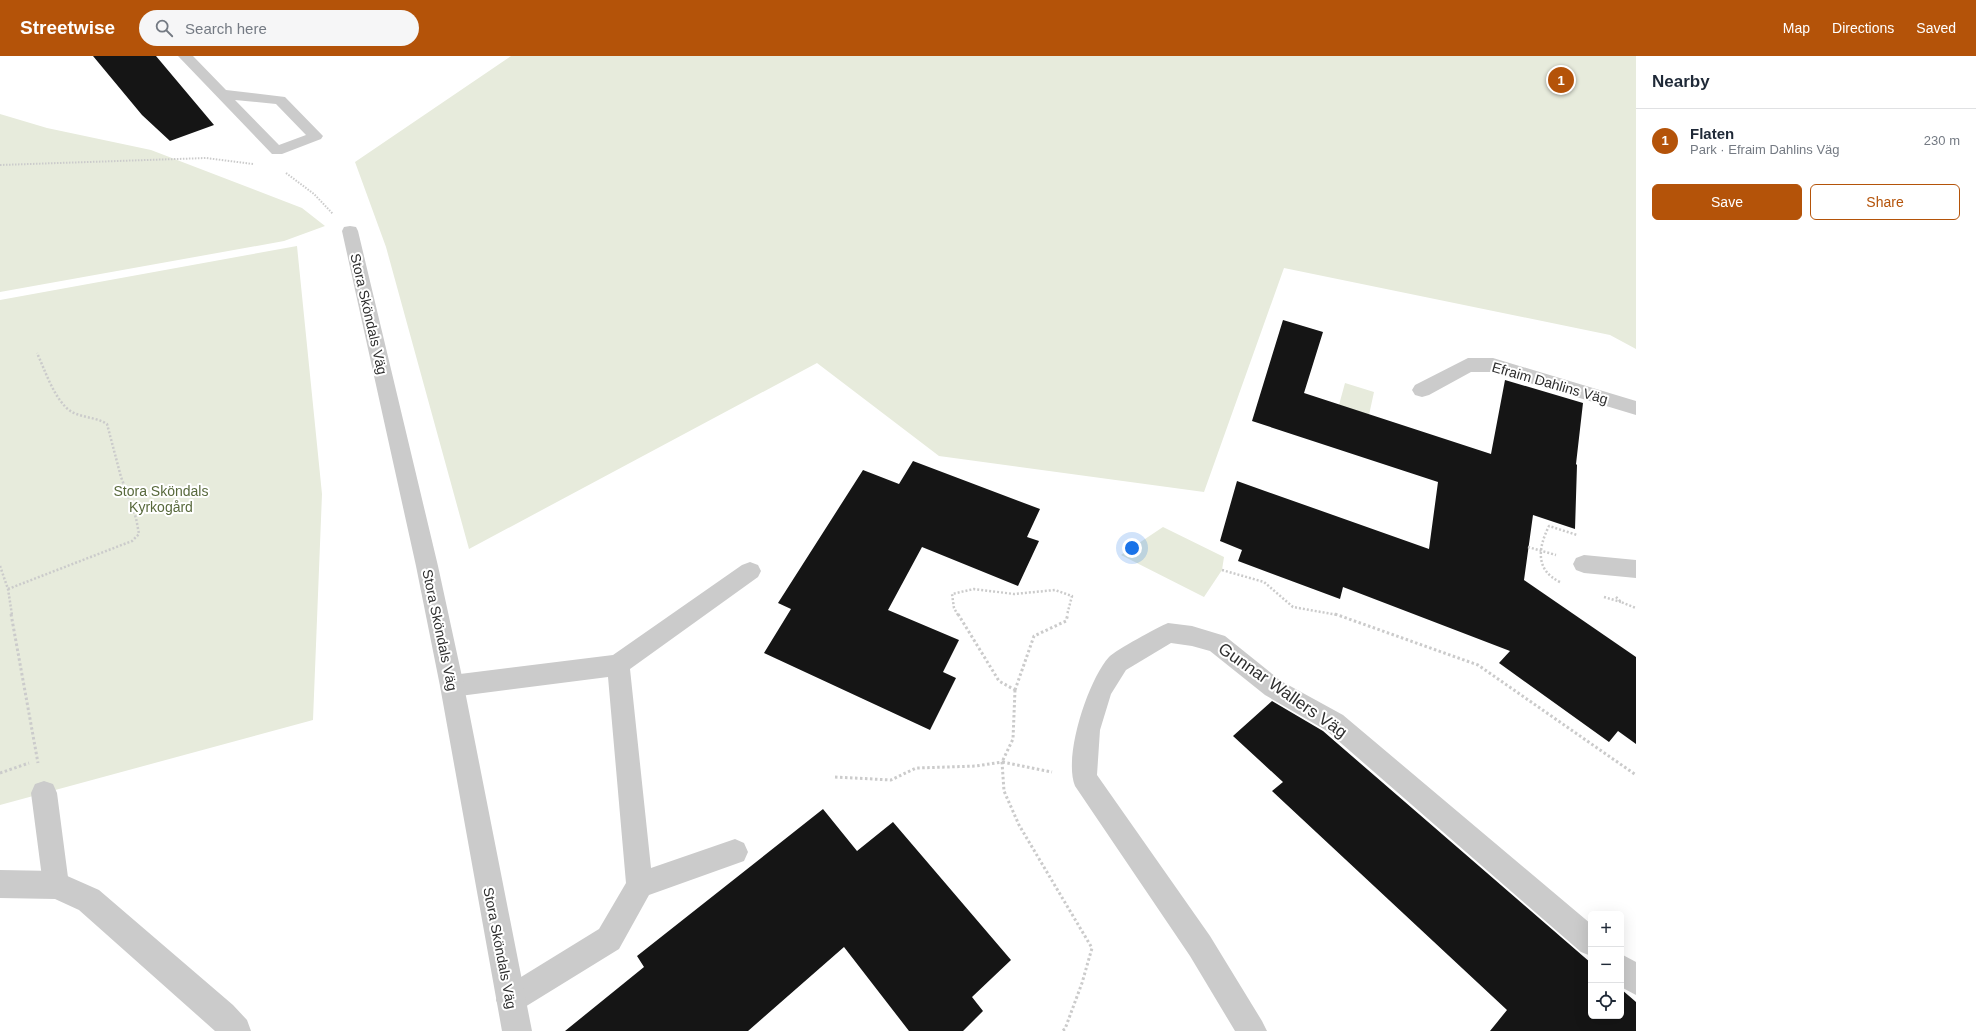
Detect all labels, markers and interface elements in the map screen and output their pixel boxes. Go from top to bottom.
search box [139,10,419,46]
text: Streetwise [20,17,115,38]
icon: search [153,17,175,39]
text: Search here [185,20,267,37]
text: Map [1783,20,1810,36]
text: Directions [1832,20,1894,36]
text: Saved [1916,20,1956,36]
pin: 1 [1548,65,1574,95]
text: Nearby [1652,72,1710,91]
text: Flaten [1690,125,1734,142]
text: 1 [1661,133,1669,148]
text: 230 m [1924,133,1960,148]
text: Park · Efraim Dahlins Väg [1690,142,1840,157]
button: Save [1652,184,1802,220]
button: Share [1810,184,1960,220]
street label: Stora Sköndals Väg [347,252,391,376]
street label: Efraim Dahlins Väg [1490,359,1610,407]
park label: Stora Sköndals Kyrkogård [114,483,208,515]
your location [1122,538,1142,558]
street label: Stora Sköndals Väg [419,568,461,692]
street label: Gunnar Wallers Väg [1215,639,1351,742]
street label: Stora Sköndals Väg [480,886,520,1010]
map controls [1588,911,1624,1019]
button: + [1588,911,1624,947]
button: − [1588,947,1624,983]
button: locate [1588,983,1624,1019]

